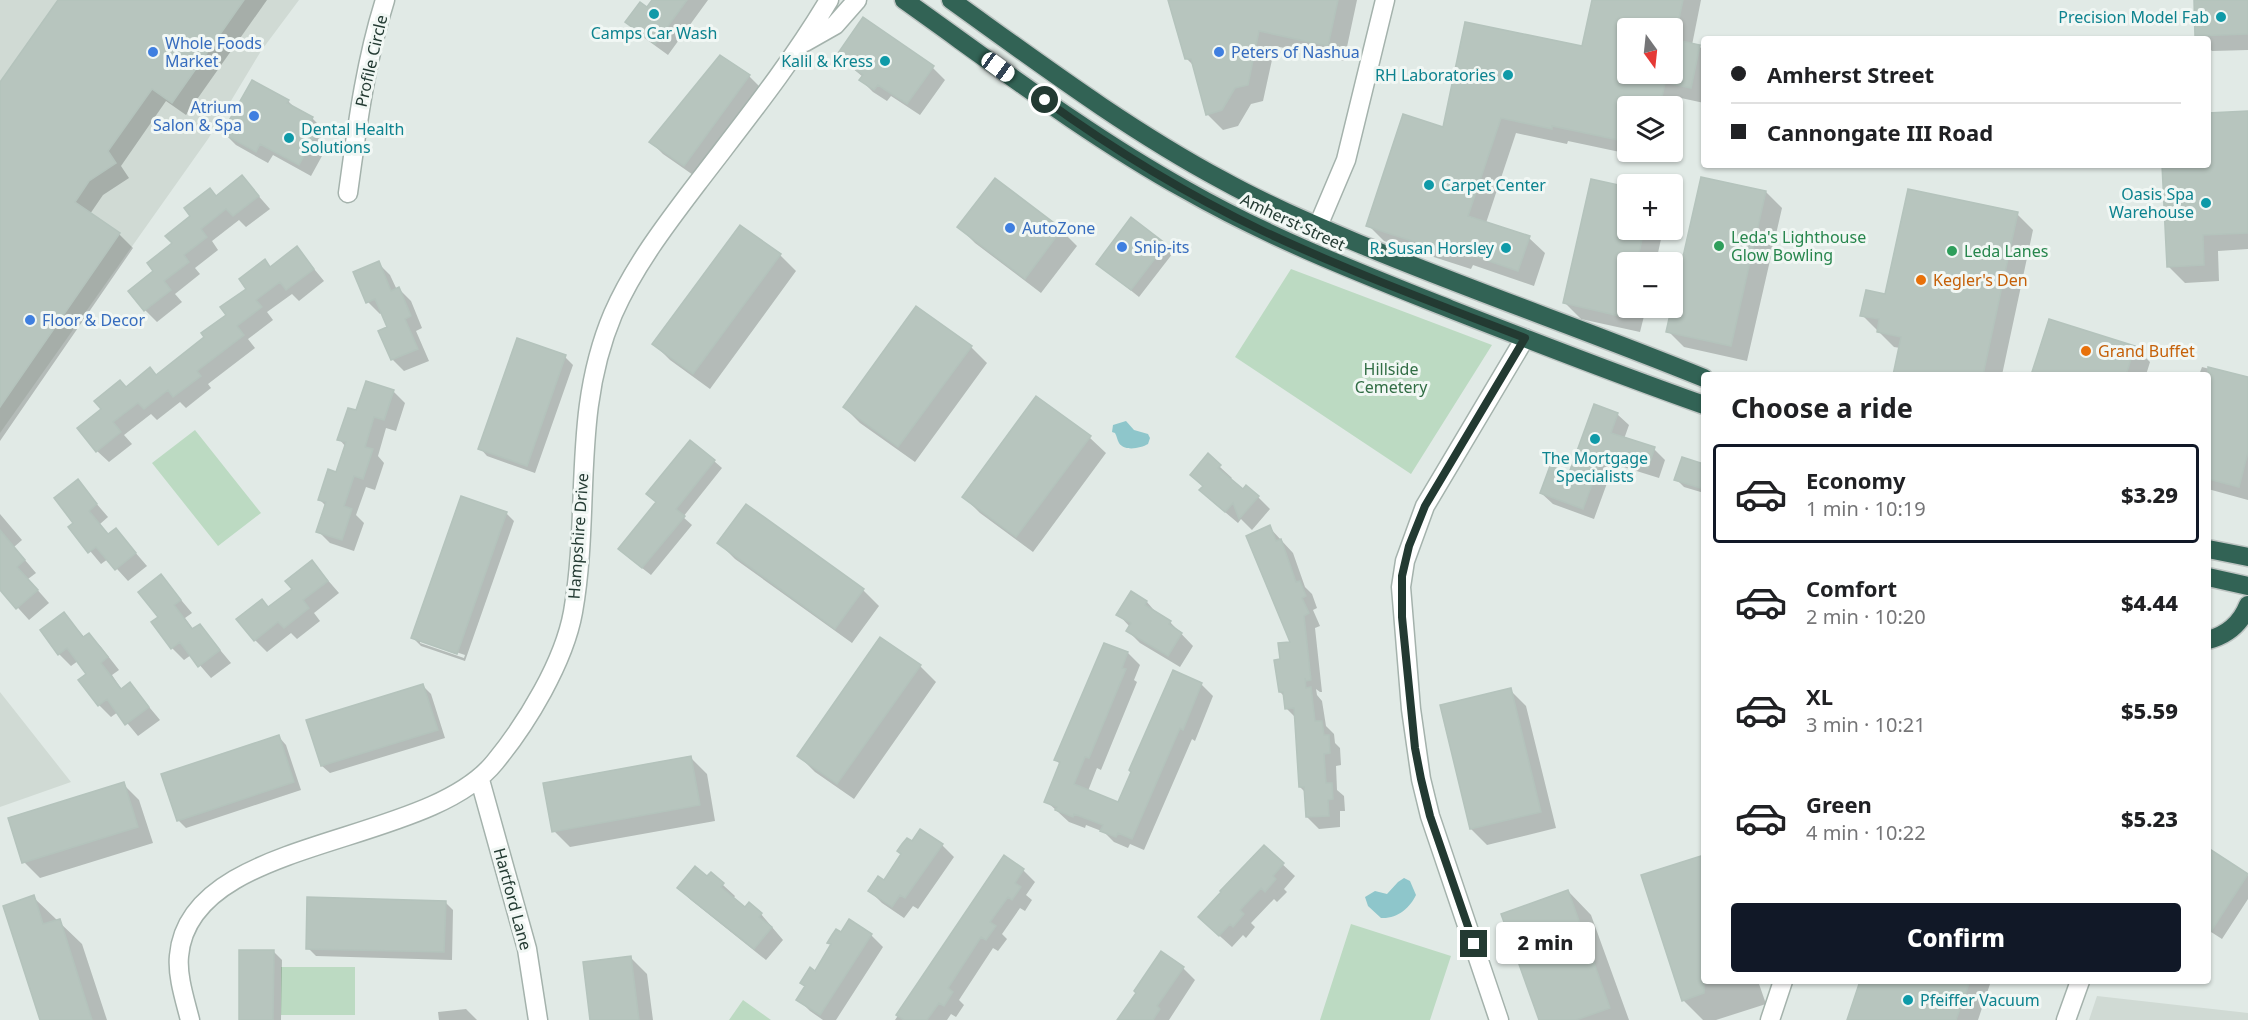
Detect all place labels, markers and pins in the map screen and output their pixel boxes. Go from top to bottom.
place label: Precision Model Fab [2058,6,2209,28]
marker: Camps Car Wash [647,7,661,21]
marker: Precision Model Fab [2214,10,2228,24]
place label: Camps Car Wash [591,22,717,44]
place label: Whole Foods Market [165,32,262,72]
place label: Peters of Nashua [1231,41,1360,63]
marker: Whole Foods Market [146,45,160,59]
marker: Peters of Nashua [1212,45,1226,59]
place label: Kalil & Kress [781,50,873,72]
marker: Kalil & Kress [878,54,892,68]
place label: RH Laboratories [1375,64,1496,86]
marker: RH Laboratories [1501,68,1515,82]
place label: Atrium Salon & Spa [153,96,242,136]
marker: Atrium Salon & Spa [247,109,261,123]
place label: Dental Health Solutions [301,118,404,158]
marker: Dental Health Solutions [282,131,296,145]
place label: Carpet Center [1441,174,1546,196]
marker: Carpet Center [1422,178,1436,192]
place label: Oasis Spa Warehouse [2109,183,2194,223]
marker: Oasis Spa Warehouse [2199,196,2213,210]
place label: AutoZone [1022,217,1095,239]
marker: AutoZone [1003,221,1017,235]
place label: Leda's Lighthouse Glow Bowling [1731,226,1866,266]
place label: Snip-its [1134,236,1189,258]
place label: R. Susan Horsley [1369,237,1495,259]
marker: Leda's Lighthouse Glow Bowling [1712,239,1726,253]
marker: Snip-its [1115,240,1129,254]
place label: Leda Lanes [1964,240,2048,262]
marker: R. Susan Horsley [1499,241,1513,255]
marker: Leda Lanes [1945,244,1959,258]
place label: Kegler's Den [1933,269,2028,291]
marker: Kegler's Den [1914,273,1928,287]
place label: Floor & Decor [42,309,145,331]
marker: Floor & Decor [23,313,37,327]
place label: Grand Buffet [2098,340,2195,362]
marker: Grand Buffet [2079,344,2093,358]
marker: The Mortgage Specialists [1588,432,1602,446]
place label: The Mortgage Specialists [1542,447,1648,487]
place label: Pfeiffer Vacuum [1920,989,2040,1011]
marker: Pfeiffer Vacuum [1901,993,1915,1007]

